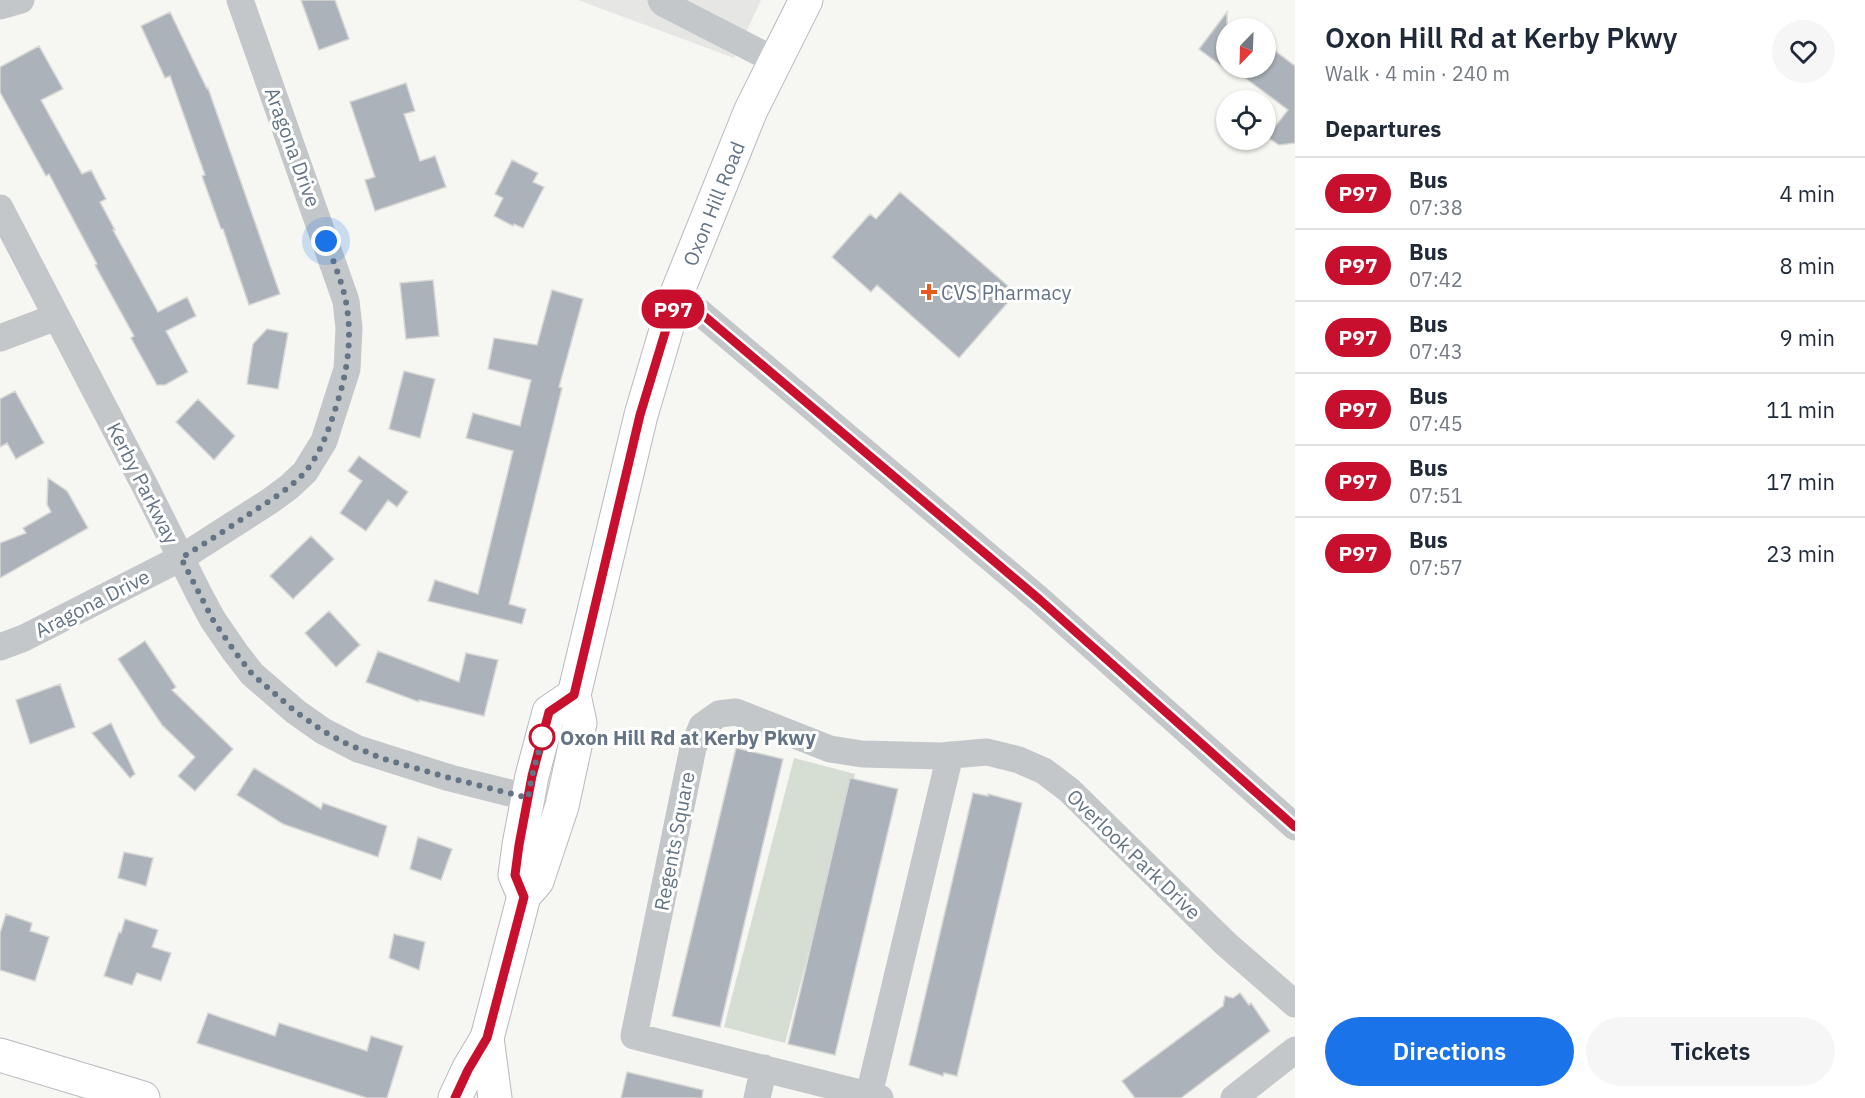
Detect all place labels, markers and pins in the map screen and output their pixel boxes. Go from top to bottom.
place label: CVS Pharmacy [941,279,1071,306]
marker: CVS Pharmacy [922,285,936,299]
marker: Oxon Hill Rd at Kerby Pkwy [529,724,555,750]
place label: Oxon Hill Rd at Kerby Pkwy [560,724,816,751]

